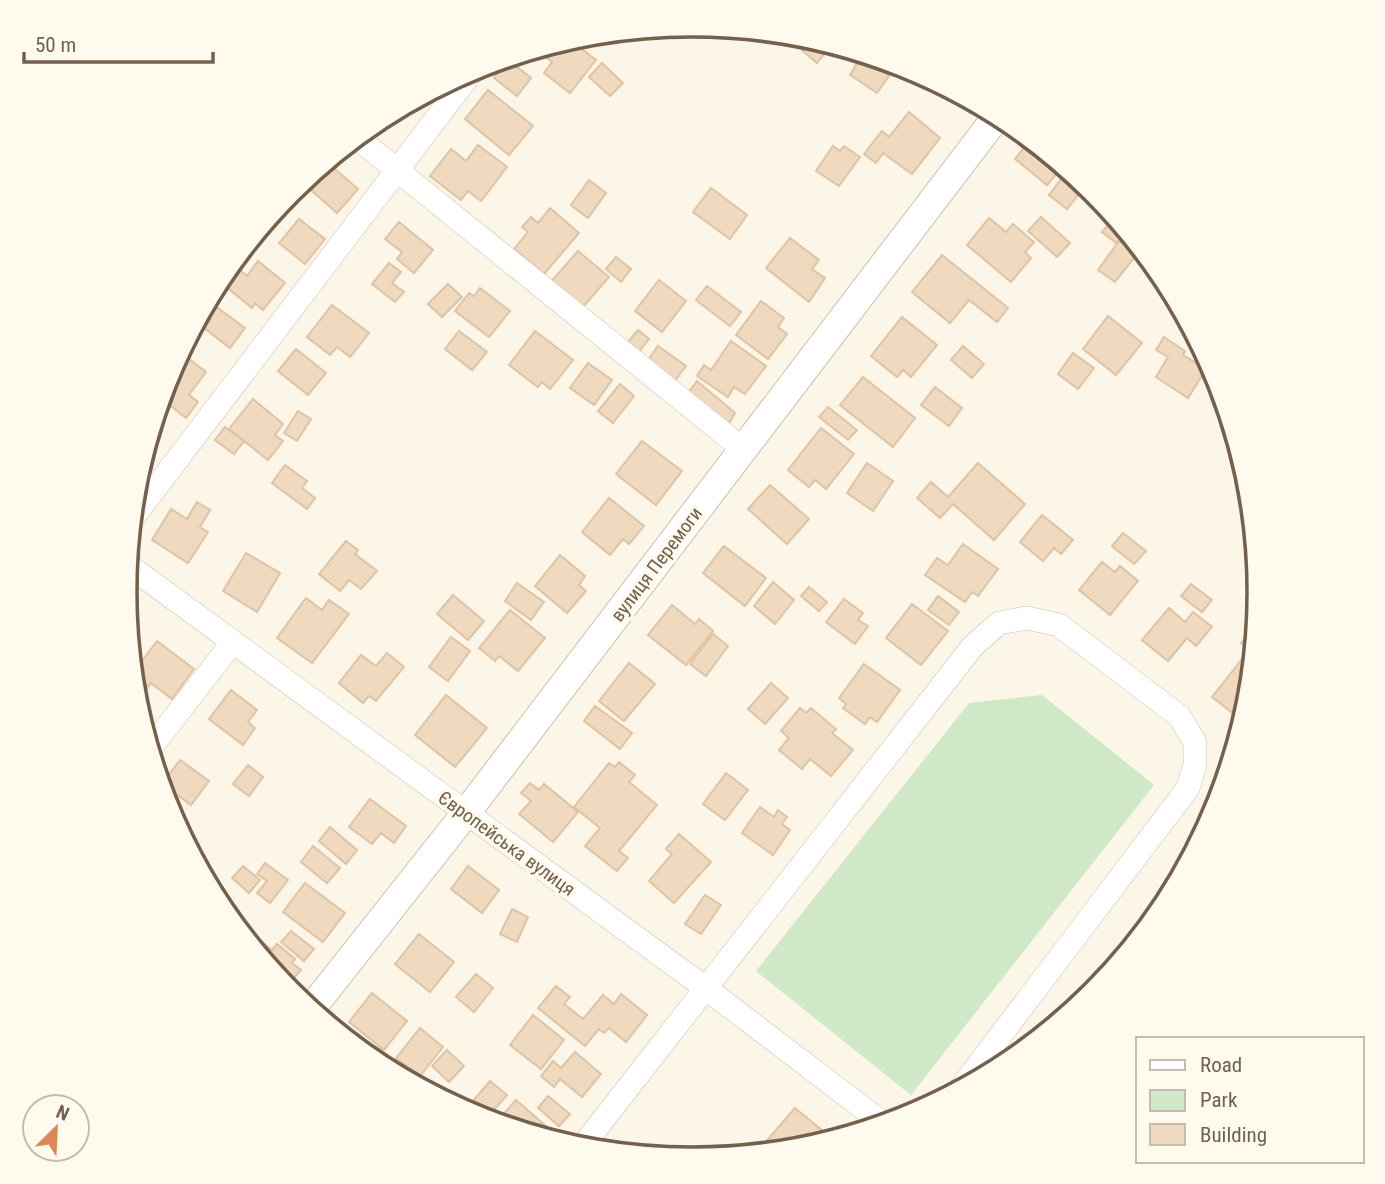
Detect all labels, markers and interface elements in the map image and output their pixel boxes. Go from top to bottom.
scale bar [24,21,214,65]
text: 50 m [35,33,76,57]
street label: вулиця Перемоги [606,502,707,626]
street label: Європейська вулиця [434,786,580,901]
legend [1136,1037,1364,1163]
text: Road [1200,1053,1242,1077]
text: Park [1200,1088,1238,1112]
north arrow [21,1093,91,1163]
text: N [53,1100,73,1126]
text: Building [1200,1123,1267,1147]

